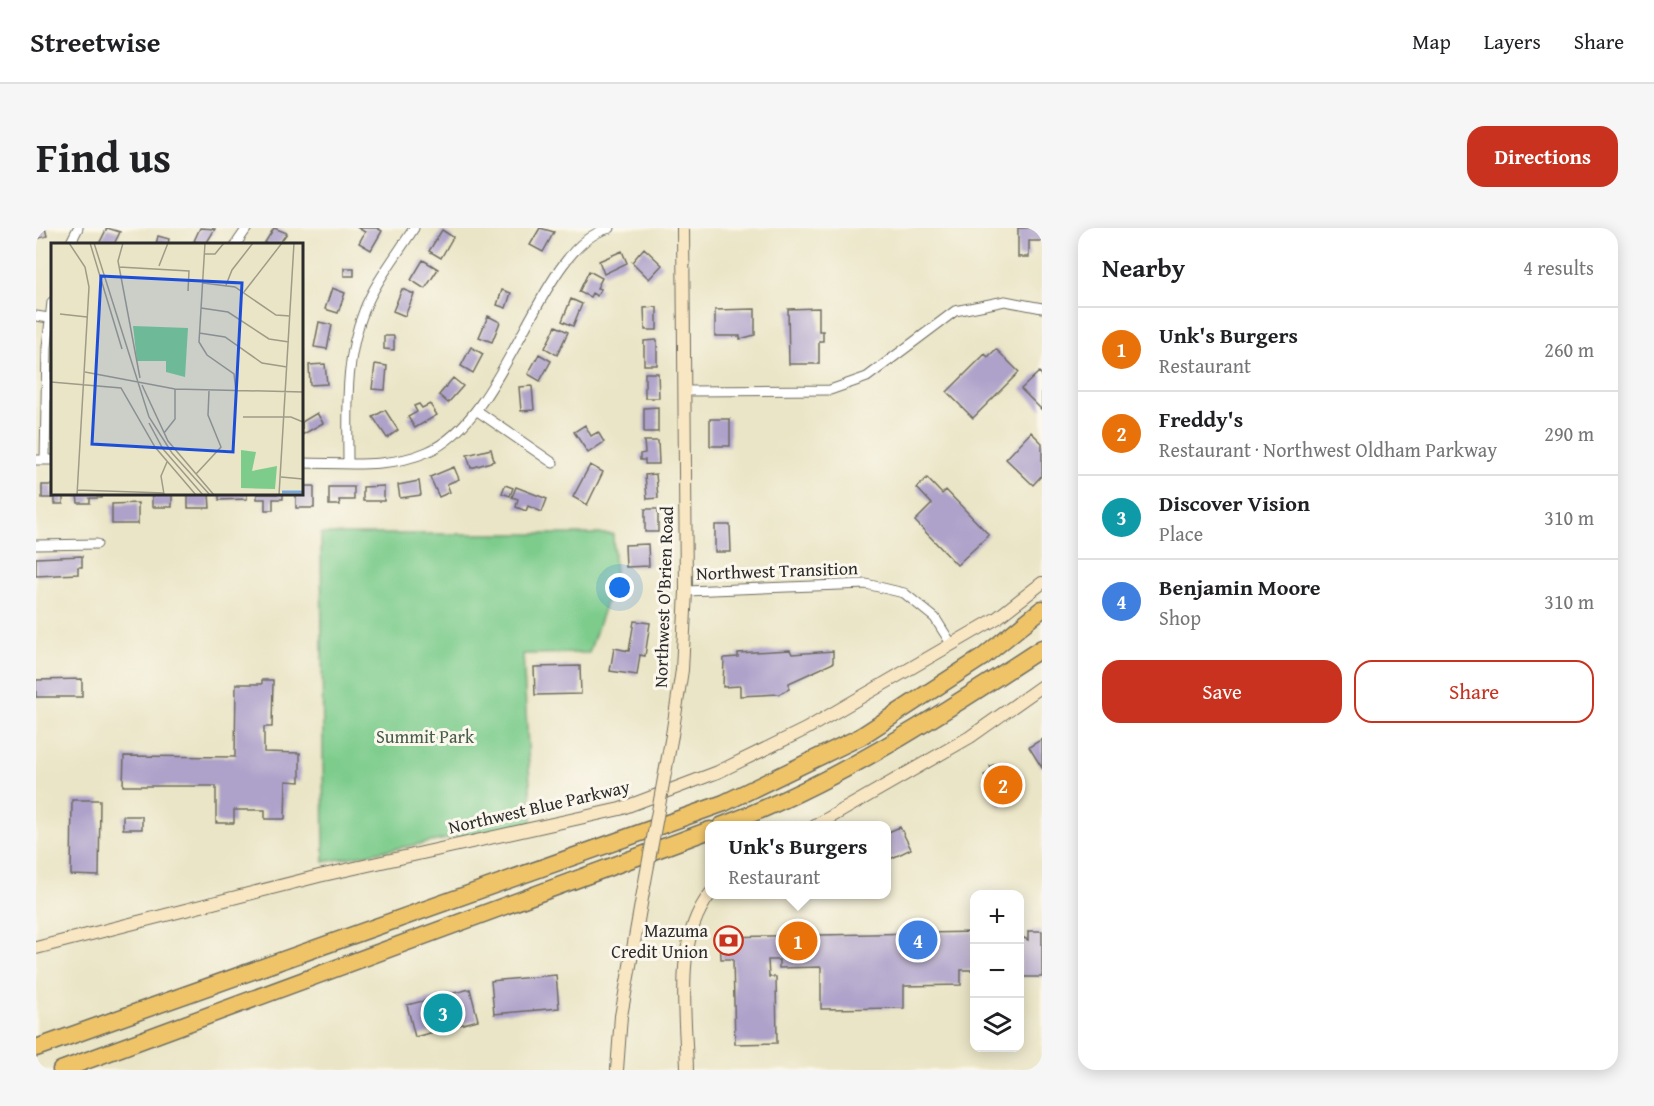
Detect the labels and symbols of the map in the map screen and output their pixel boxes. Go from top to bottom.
inset map [51,243,303,495]
street label: Northwest O'Brien Road [647,505,680,688]
street label: Northwest Transition [696,554,858,587]
your location [605,573,634,602]
park label: Summit Park [376,723,475,750]
pin: 2 [984,762,1022,808]
street label: Northwest Blue Parkway [446,773,632,841]
place label: Mazuma Credit Union [611,917,708,965]
pin: 1 [778,918,818,964]
pin: 4 [898,918,938,962]
bank icon: Mazuma Credit Union [713,925,745,957]
pin: 3 [424,990,462,1036]

